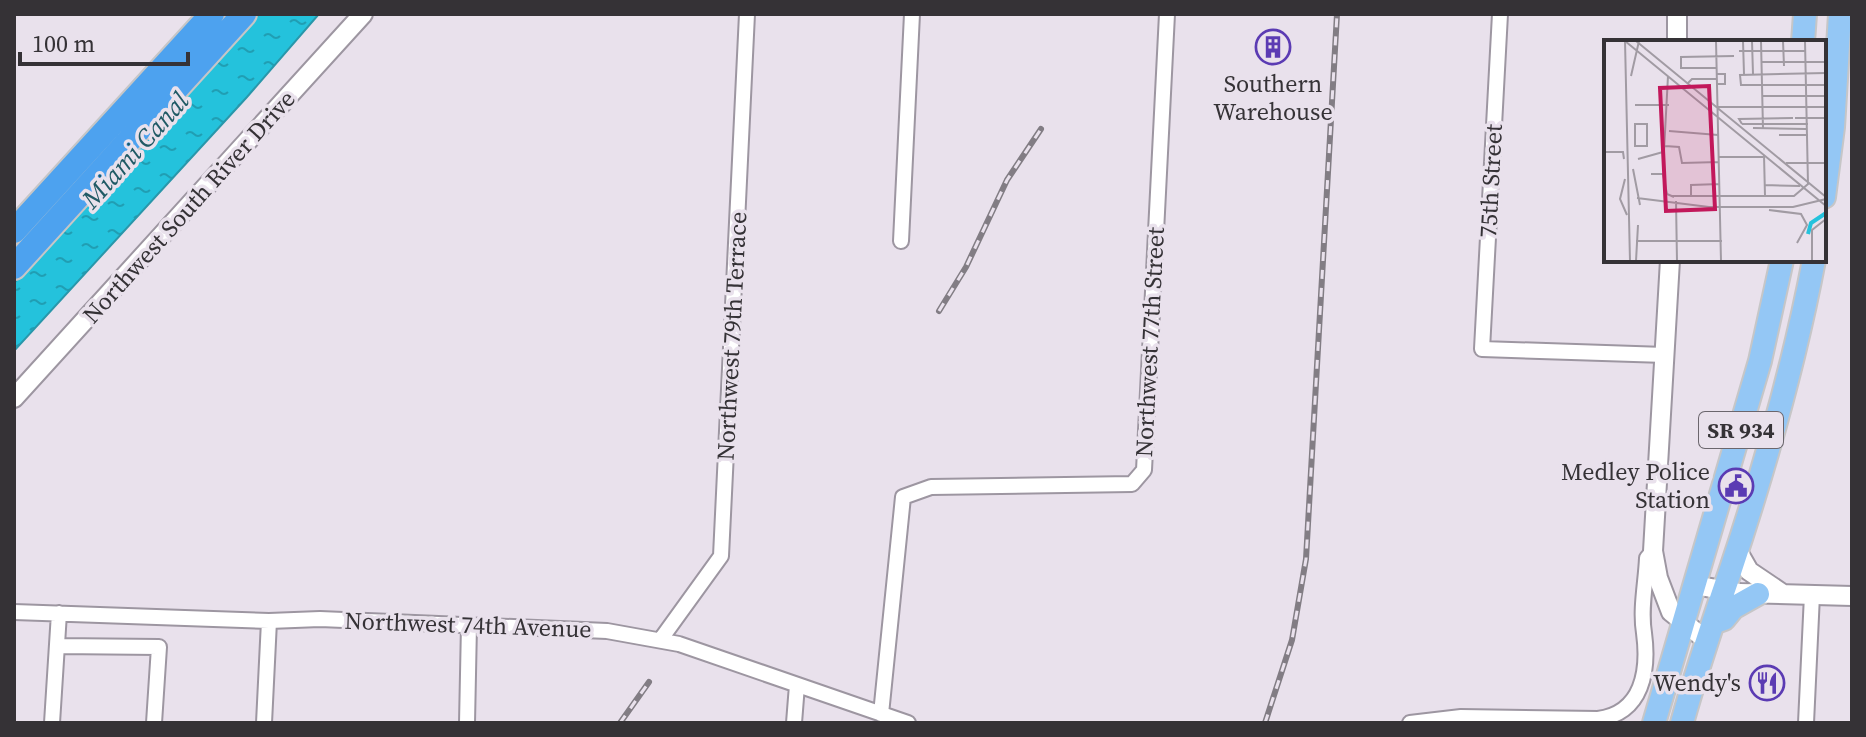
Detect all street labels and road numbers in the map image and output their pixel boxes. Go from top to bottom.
street label: Northwest South River Drive [75,83,302,330]
street label: 75th Street [1471,123,1510,239]
street label: Northwest 79th Terrace [709,211,754,461]
street label: Northwest 77th Street [1127,226,1172,458]
road number: SR 934 [1699,412,1783,448]
street label: Northwest 74th Avenue [344,604,592,645]

